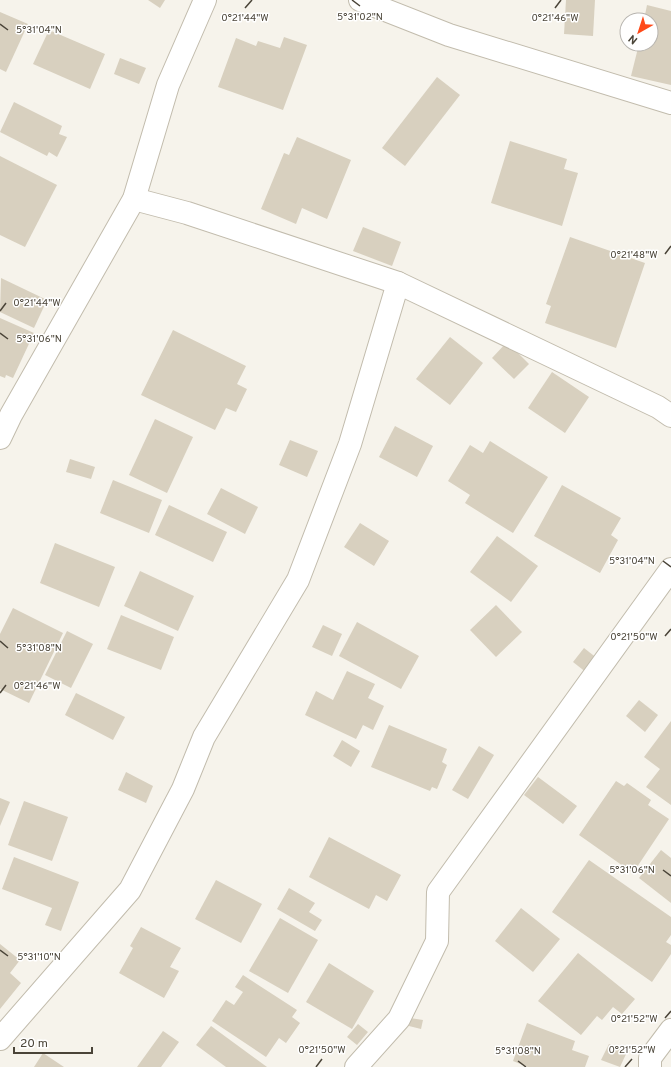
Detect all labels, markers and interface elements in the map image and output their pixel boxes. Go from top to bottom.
text: 5°31'02"N [337,11,383,24]
text: 0°21'44"W [221,12,269,25]
text: 0°21'46"W [531,12,579,25]
north arrow [619,12,659,52]
text: 5°31'04"N [16,24,62,37]
text: N [626,31,641,47]
text: 0°21'48"W [610,249,658,262]
text: 0°21'44"W [13,297,61,310]
text: 5°31'06"N [16,333,62,346]
text: 5°31'04"N [609,555,655,568]
text: 0°21'50"W [610,631,658,644]
text: 5°31'08"N [16,642,62,655]
text: 0°21'46"W [13,680,61,693]
text: 5°31'06"N [609,864,655,877]
text: 5°31'10"N [17,951,61,964]
text: 0°21'52"W [610,1013,658,1026]
scale bar [14,1029,92,1055]
text: 20 m [20,1036,48,1052]
text: 0°21'50"W [298,1044,346,1057]
text: 0°21'52"W [608,1044,656,1057]
text: 5°31'08"N [495,1045,541,1058]

